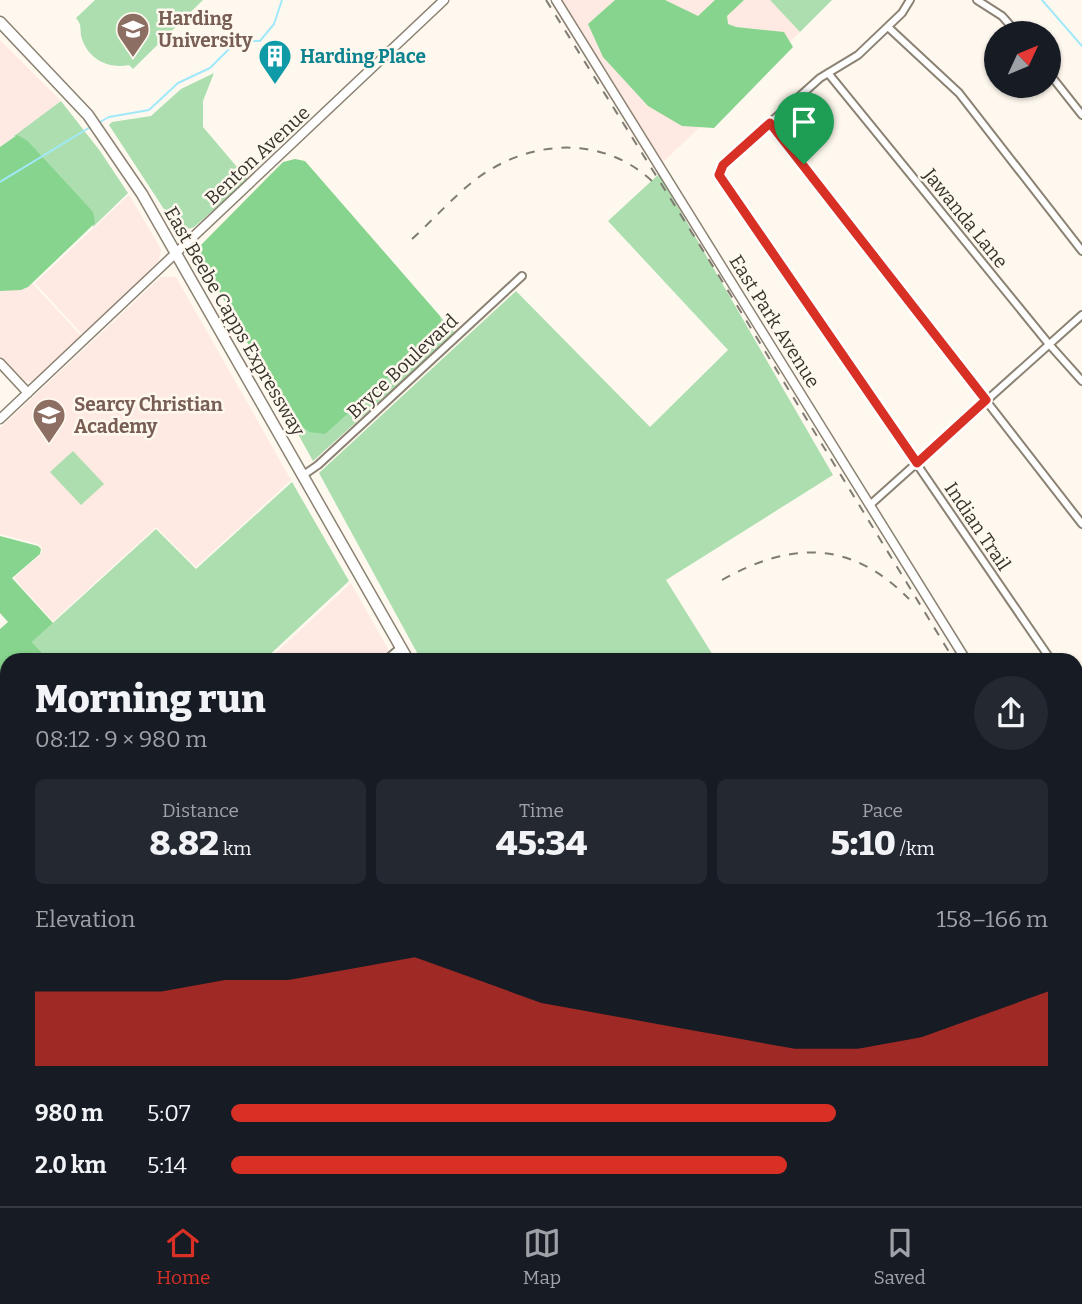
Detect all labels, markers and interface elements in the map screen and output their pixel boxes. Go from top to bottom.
place label: Harding University [158,7,253,52]
school or university icon: Harding University [114,10,152,59]
north arrow [984,21,1060,98]
map controls [984,21,1061,98]
building icon: Harding Place [256,37,294,86]
place label: Harding Place [300,45,426,68]
pin [774,92,834,164]
street label: Benton Avenue [200,101,314,210]
icon: arrive [785,103,823,141]
street label: Jawanda Lane [918,163,1013,273]
street label: East Beebe Capps Expressway [159,202,310,441]
street label: East Park Avenue [724,251,825,392]
street label: Bryce Boulevard [342,309,463,424]
place label: Searcy Christian Academy [74,393,224,438]
school or university icon: Searcy Christian Academy [30,396,68,445]
street label: Indian Trail [940,478,1016,575]
text: Morning run [35,676,266,722]
button: share [974,676,1048,750]
text: 08:12 · 9 × 980 m [35,725,207,753]
text: Distance [162,799,239,822]
text: Time [519,799,564,822]
text: Pace [862,799,903,822]
text: 8.82 [150,822,219,864]
text: 45:34 [496,822,587,864]
text: 5:10 [830,822,896,864]
text: km [219,837,251,860]
text: /km [896,837,935,860]
text: Elevation [35,905,135,933]
text: 158–166 m [936,905,1048,933]
text: 980 m [35,1099,103,1127]
text: 5:07 [147,1099,190,1127]
text: 2.0 km [35,1151,106,1179]
text: 5:14 [147,1151,187,1179]
tab: Home [156,1224,210,1289]
tab: Map [523,1224,561,1289]
tab: Saved [874,1224,926,1289]

